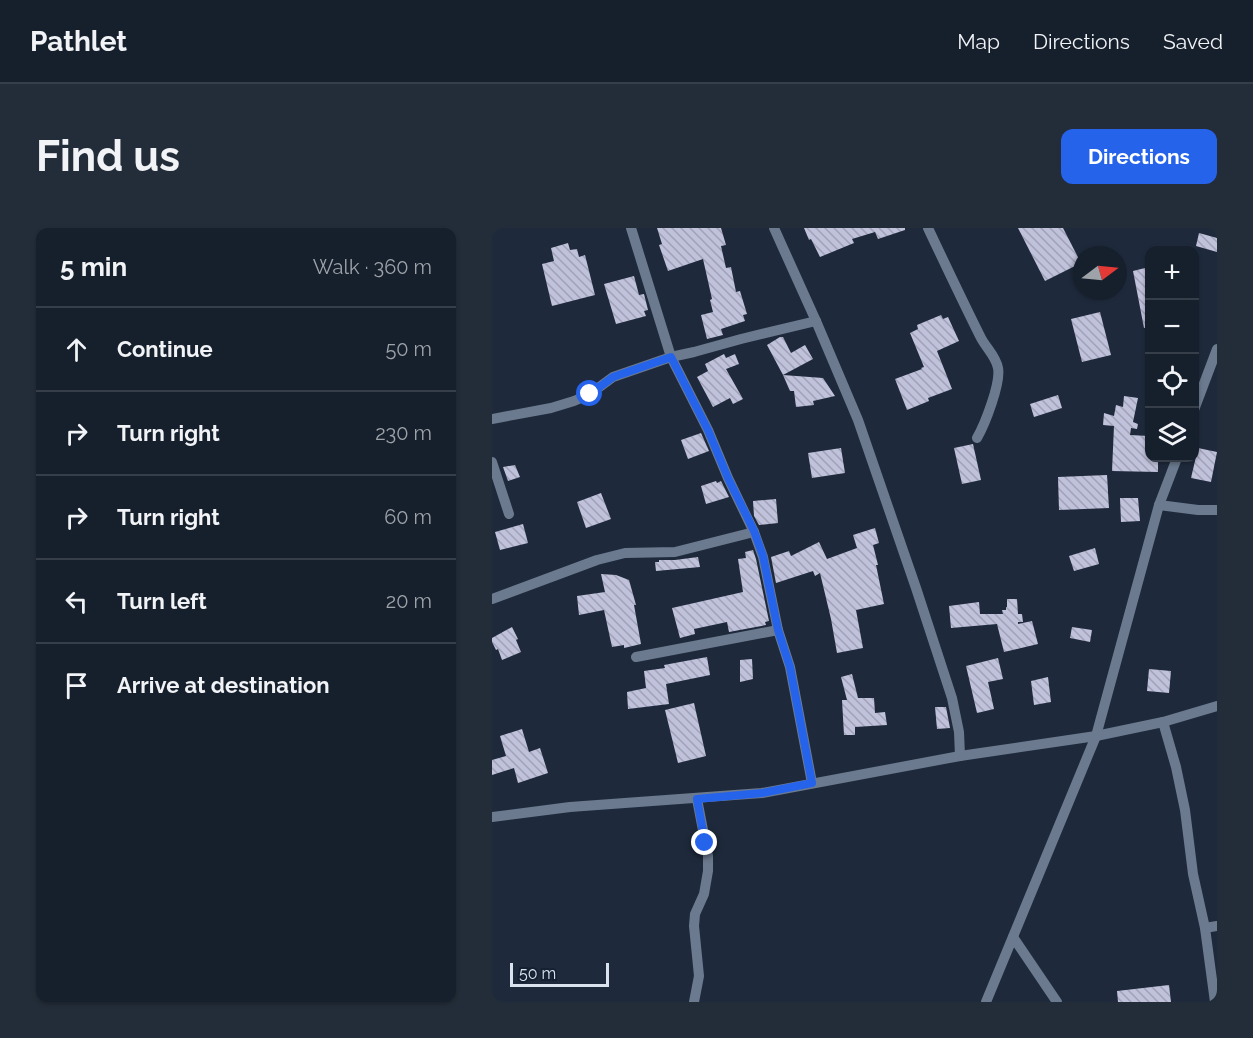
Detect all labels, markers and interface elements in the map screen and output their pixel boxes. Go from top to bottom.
text: Pathlet [30,25,127,58]
text: Map [957,29,1000,54]
text: Directions [1033,29,1130,54]
text: Saved [1163,29,1223,54]
button: Directions [1061,129,1217,184]
text: Find us [36,132,180,181]
north arrow [1073,246,1127,300]
map controls [1145,246,1199,462]
button: + [1145,246,1199,300]
text: 5 min [60,252,127,282]
text: Walk · 360 m [313,255,432,279]
button: − [1145,300,1199,354]
icon: ahead [60,333,93,366]
text: Continue [117,336,213,362]
text: 50 m [385,337,432,361]
button: locate [1145,354,1199,408]
route start [576,380,602,406]
button: layers [1145,408,1199,462]
icon: right [60,417,93,450]
text: Turn right [117,420,220,446]
text: 230 m [375,421,432,445]
icon: right [60,501,93,534]
text: Turn right [117,504,220,530]
text: 60 m [384,505,432,529]
icon: left [60,585,93,618]
text: Turn left [117,588,207,614]
text: 20 m [386,589,432,613]
icon: arrive [60,669,93,702]
text: Arrive at destination [117,672,330,698]
route end [691,829,717,855]
scale bar [510,960,609,988]
text: 50 m [519,964,556,983]

